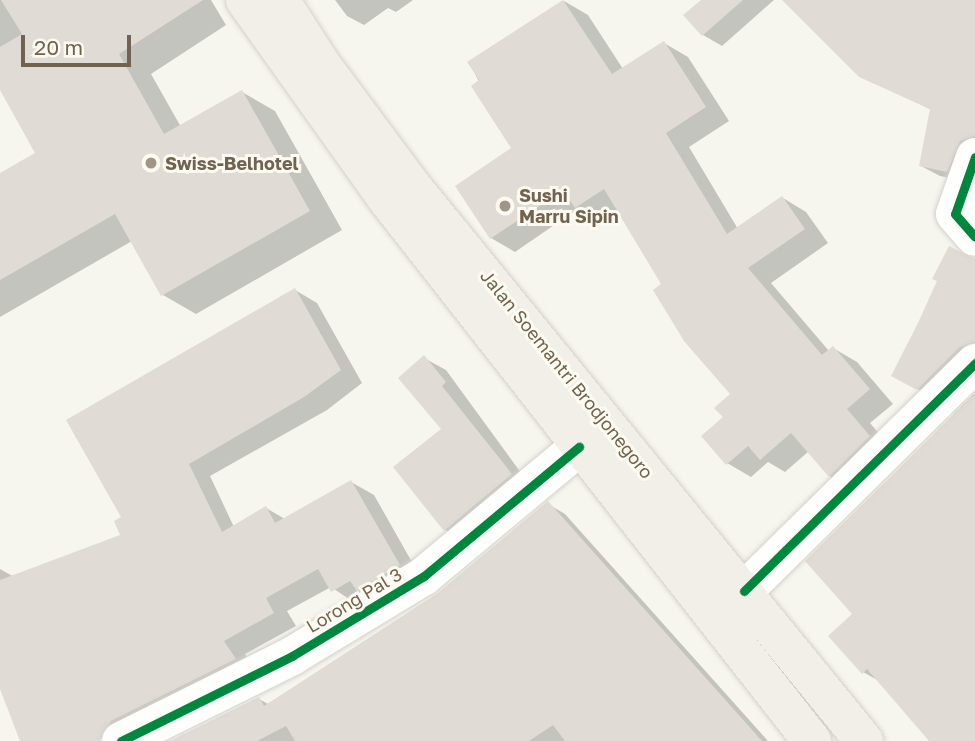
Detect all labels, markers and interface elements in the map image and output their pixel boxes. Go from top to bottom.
scale bar [24,21,135,65]
text: 20 m [34,34,83,60]
place label: Swiss-Belhotel [165,152,299,174]
marker: Swiss-Belhotel [143,155,159,171]
place label: Sushi Marru Sipin [519,185,619,228]
marker: Sushi Marru Sipin [497,198,513,214]
street label: Jalan Soemantri Brodjonegoro [476,265,658,483]
street label: Lorong Pal 3 [302,563,406,637]

